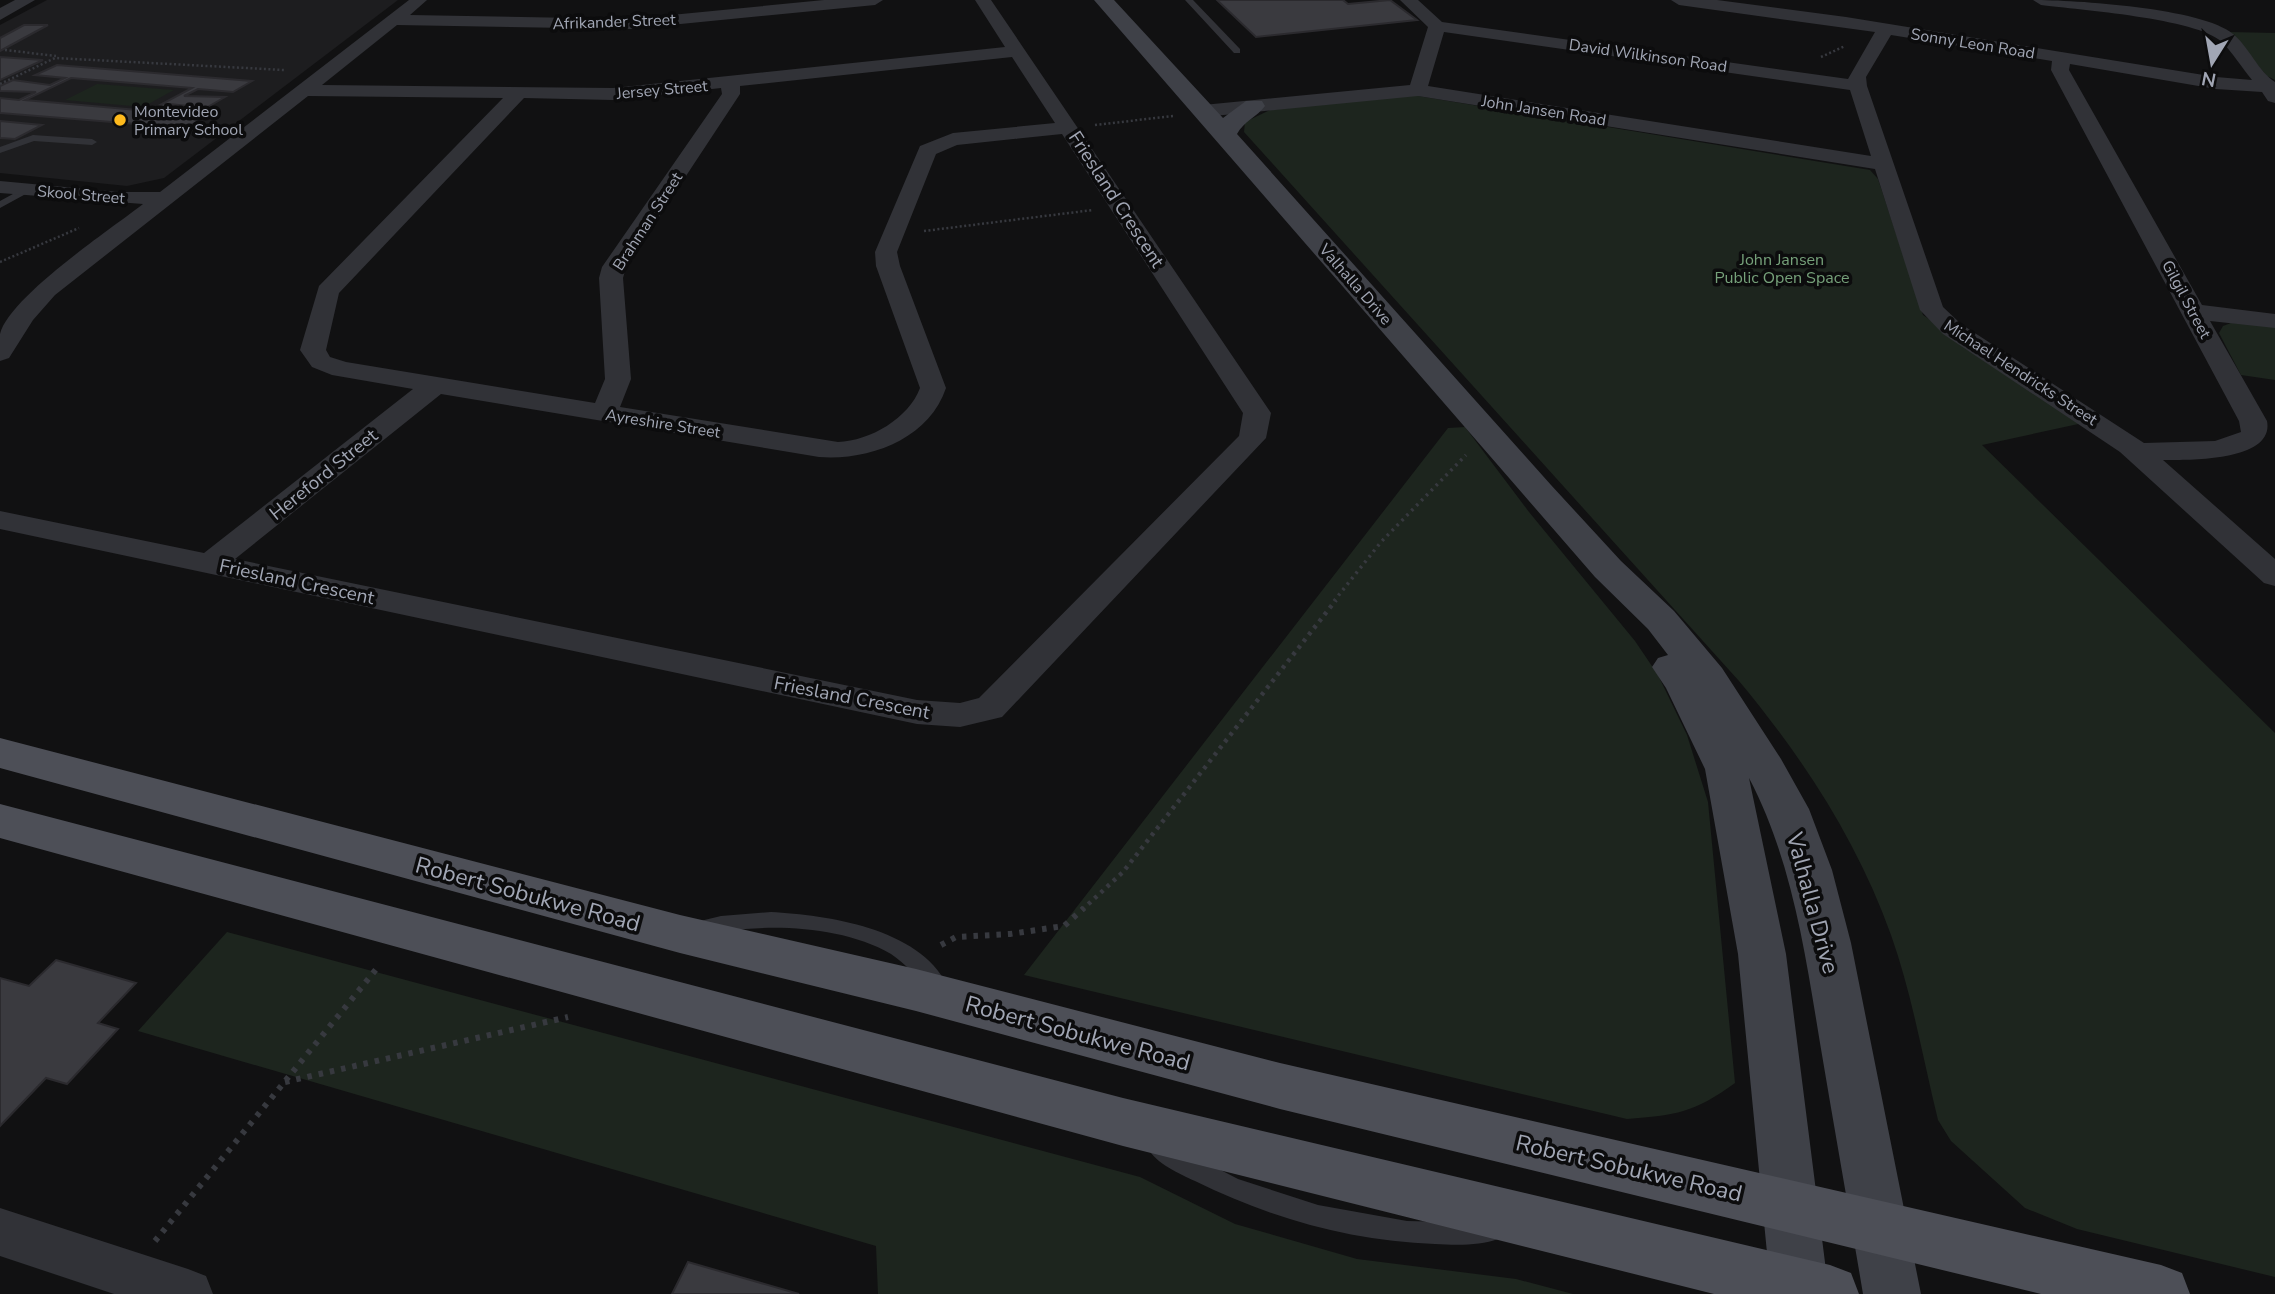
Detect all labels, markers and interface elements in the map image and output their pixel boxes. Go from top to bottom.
street label: Afrikander Street [552,9,676,35]
street label: Sonny Leon Road [1909,23,2037,65]
north arrow [2177,28,2247,98]
street label: David Wilkinson Road [1567,34,1728,78]
text: N [2199,65,2218,93]
street label: Jersey Street [615,75,709,105]
street label: John Jansen Road [1479,90,1608,132]
place label: Montevideo Primary School [134,101,243,141]
marker: Montevideo Primary School [112,112,128,128]
street label: Friesland Crescent [1062,126,1170,273]
street label: Brahman Street [608,168,688,275]
street label: Skool Street [36,180,126,210]
street label: Valhalla Drive [1313,239,1397,330]
park label: John Jansen Public Open Space [1714,249,1850,289]
street label: Gilgil Street [2156,257,2216,343]
street label: Michael Hendricks Street [1939,315,2102,431]
street label: Ayreshire Street [604,404,722,444]
street label: Hereford Street [264,423,384,527]
street label: Friesland Crescent [217,553,377,611]
street label: Friesland Crescent [772,670,932,726]
street label: Valhalla Drive [1779,828,1846,977]
street label: Robert Sobukwe Road [412,850,644,939]
street label: Robert Sobukwe Road [962,989,1194,1078]
street label: Robert Sobukwe Road [1513,1127,1745,1210]

